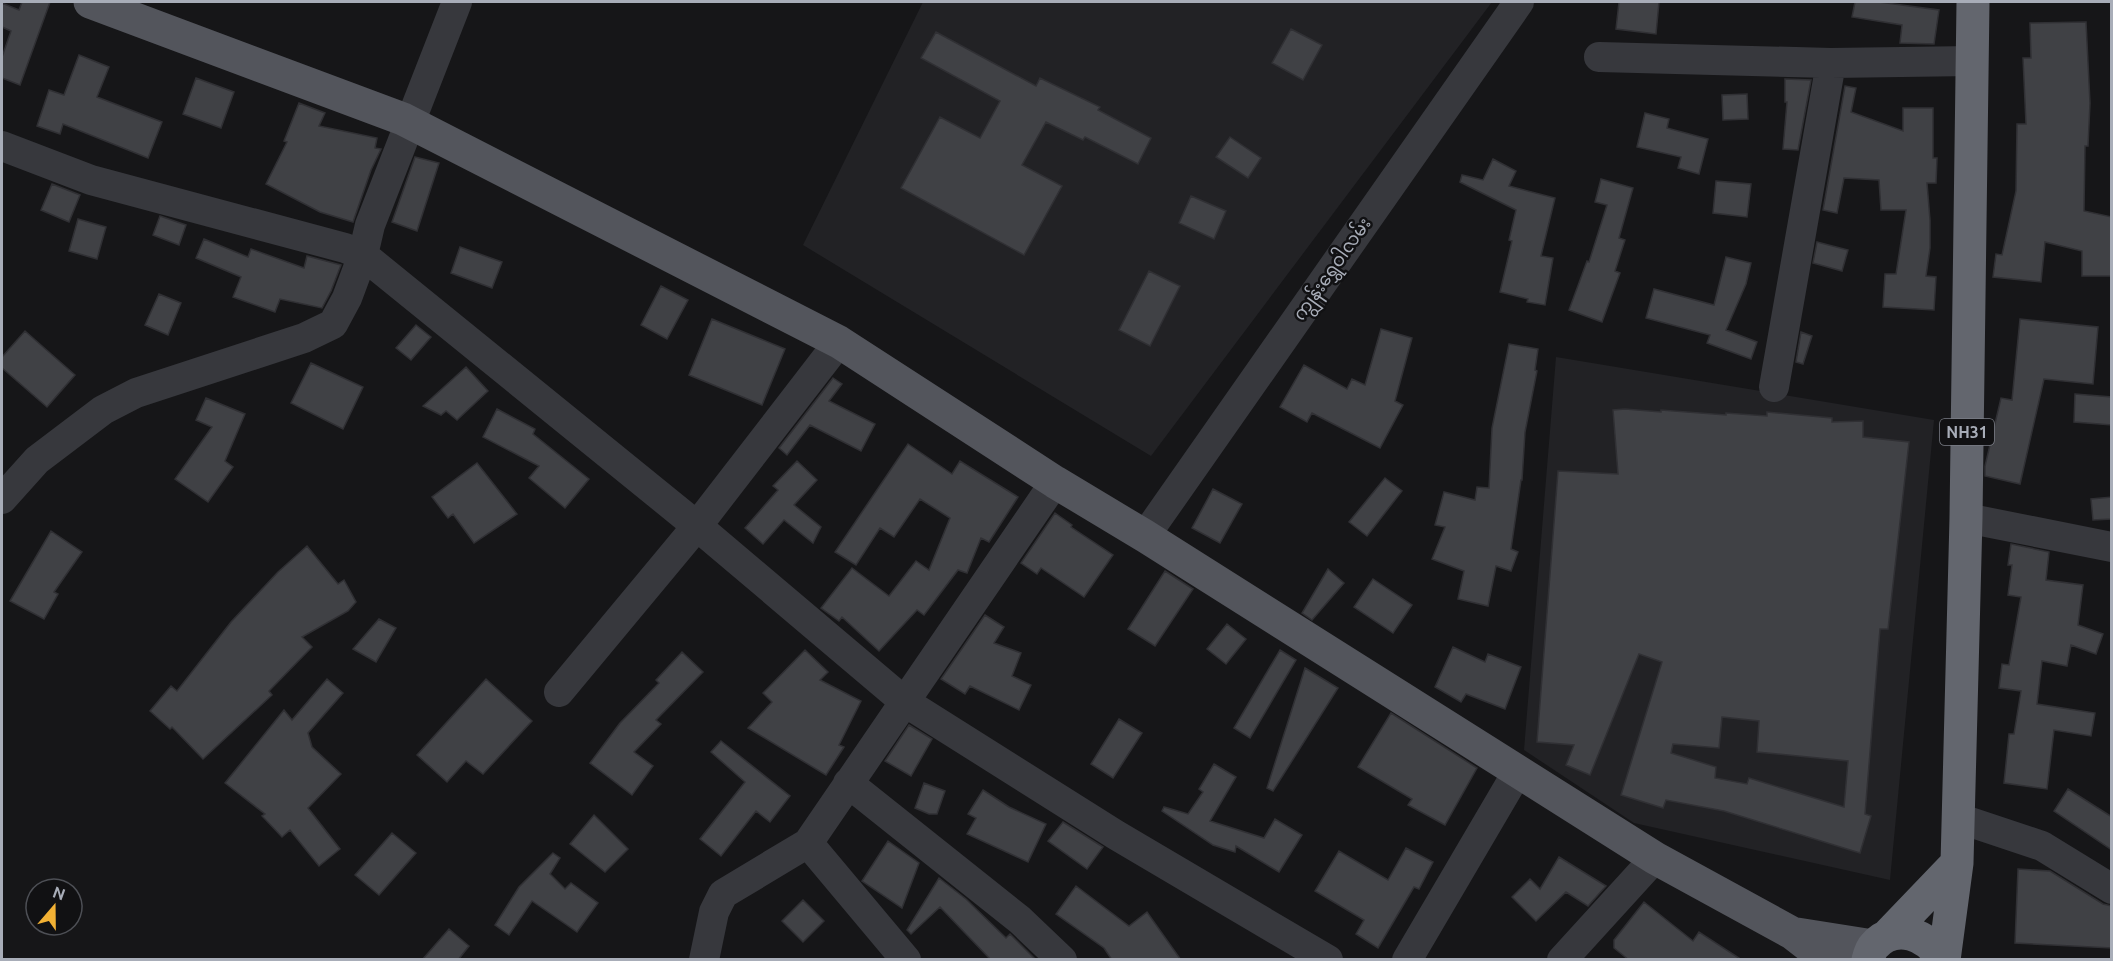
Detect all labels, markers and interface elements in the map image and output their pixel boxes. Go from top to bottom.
street label: ကျွန်းရွှေဝါလမ်း [1287,212,1380,328]
road number: NH31 [1940,419,1994,445]
north arrow [24,877,84,937]
text: N [50,882,68,903]

